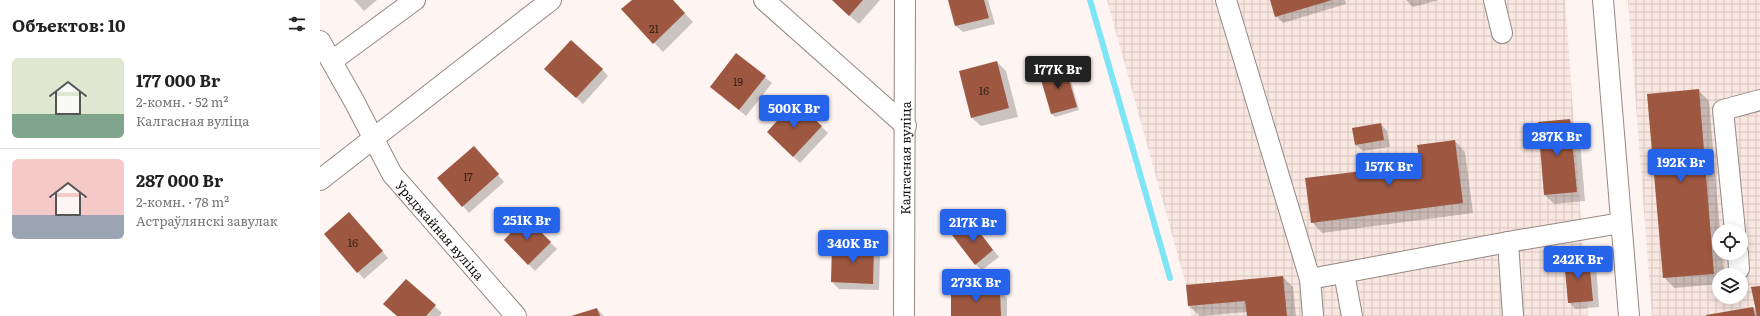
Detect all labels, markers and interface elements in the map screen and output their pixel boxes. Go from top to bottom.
text: Объектов: 10 [12,12,125,37]
icon: filters [286,13,308,35]
house number: 21 [649,20,660,36]
pin: 177K Br [1021,56,1095,90]
text: 177K Br [1034,59,1082,78]
text: 177 000 Br [136,67,220,92]
house number: 19 [733,73,743,89]
icon: home [44,74,92,122]
house number: 16 [979,82,989,98]
text: 2-комн. · 52 m² [136,92,228,111]
pin: 500K Br [757,95,831,129]
text: 500K Br [768,98,820,117]
street label: Калгасная вуліца [895,101,914,215]
text: Калгасная вуліца [136,111,249,130]
pin: 287K Br [1520,123,1594,157]
text: 287K Br [1532,126,1582,145]
pin: 192K Br [1644,149,1718,183]
text: 192K Br [1657,152,1705,171]
pin: 157K Br [1352,153,1426,187]
text: 157K Br [1365,156,1413,175]
text: 287 000 Br [136,167,223,192]
house number: 17 [463,168,473,184]
icon: home [44,175,92,223]
street label: Ураджайная вуліца [392,176,489,284]
text: 2-комн. · 78 m² [136,192,229,211]
pin: 251K Br [490,207,564,241]
pin: 217K Br [936,209,1010,243]
text: 251K Br [503,210,551,229]
text: Астраўлянскі завулак [136,211,277,230]
text: 217K Br [949,212,997,231]
map controls [1712,224,1748,304]
button: locate [1712,224,1748,260]
pin: 340K Br [816,230,890,264]
text: 340K Br [827,233,879,252]
house number: 16 [348,234,358,250]
pin: 242K Br [1541,246,1615,280]
text: 242K Br [1553,249,1603,268]
button: layers [1712,268,1748,304]
pin: 273K Br [939,269,1013,303]
text: 273K Br [951,272,1001,291]

